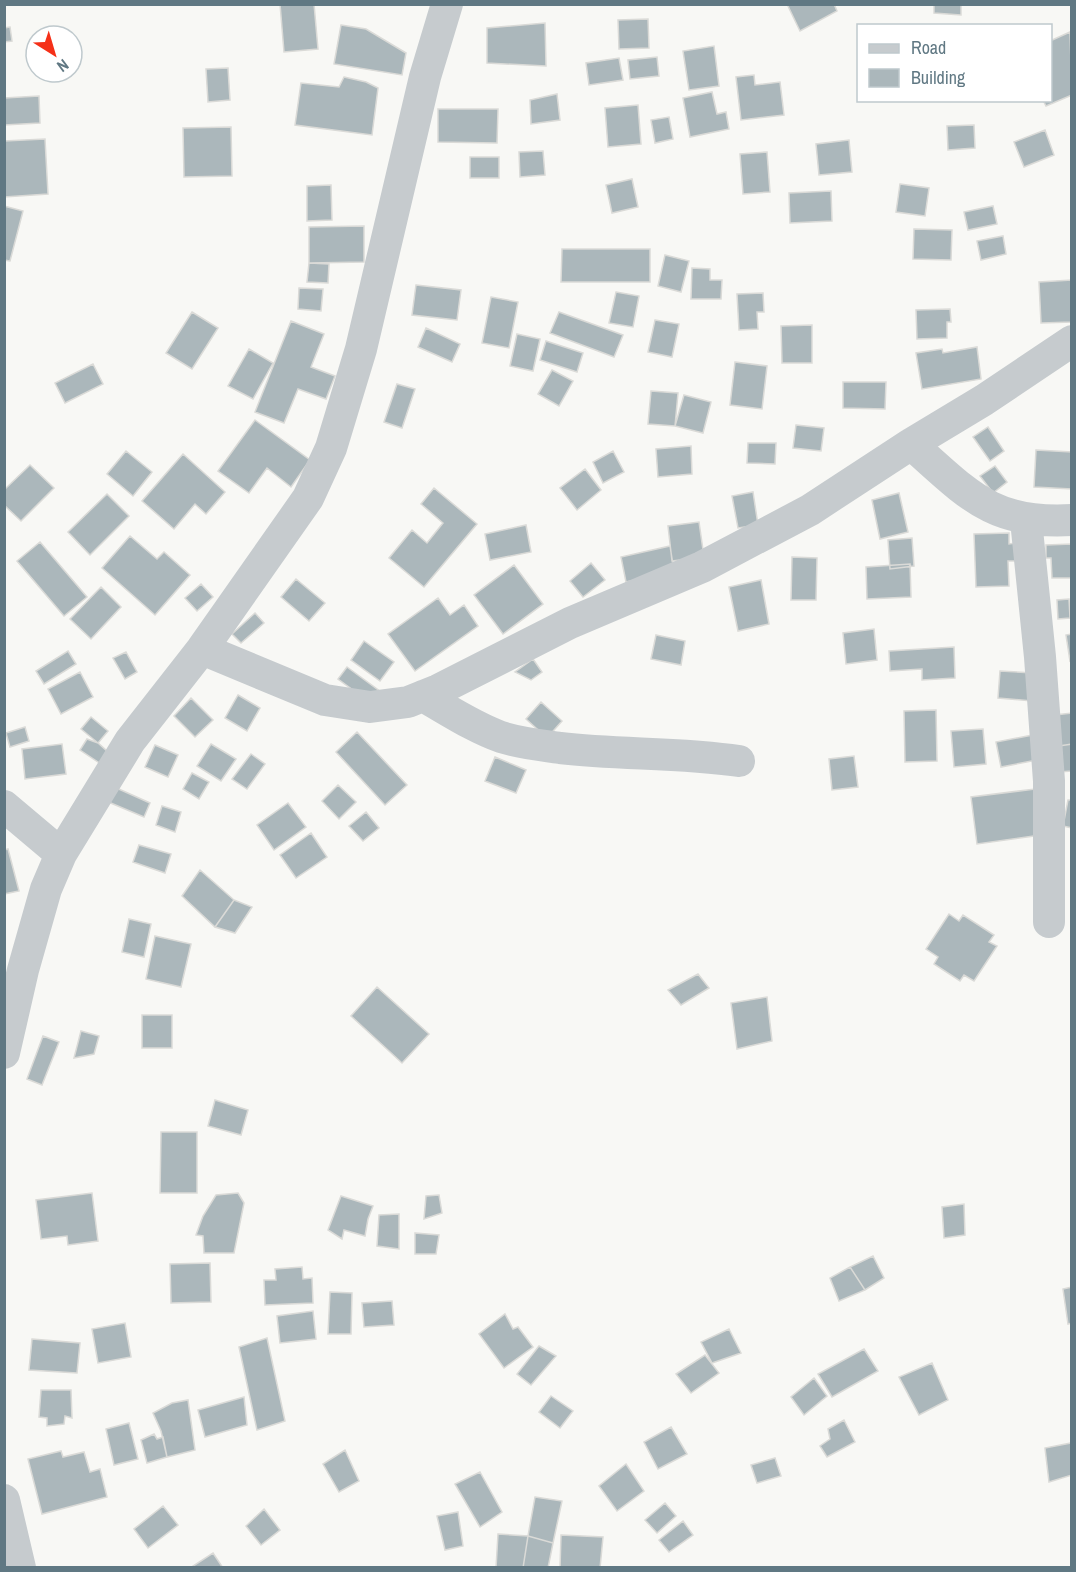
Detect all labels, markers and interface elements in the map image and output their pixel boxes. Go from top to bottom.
north arrow [24,24,84,84]
legend [857,24,1052,102]
text: Road [911,35,946,60]
text: N [53,54,73,78]
text: Building [911,65,966,90]

